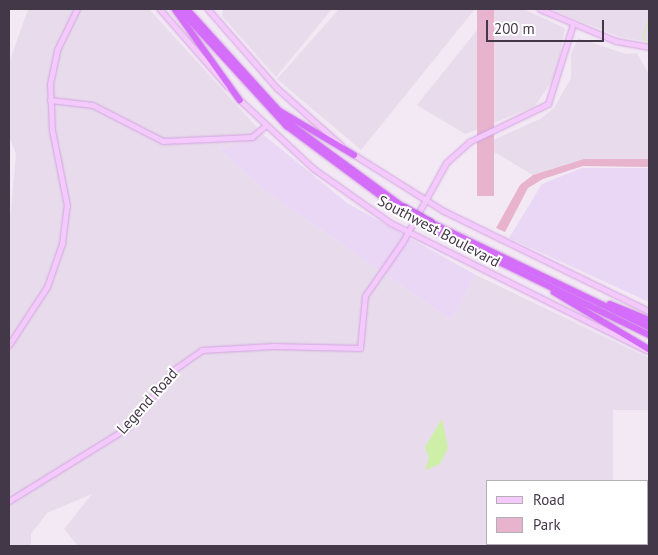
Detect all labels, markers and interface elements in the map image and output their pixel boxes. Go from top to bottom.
scale bar [488,10,606,42]
text: 200 m [494,19,535,38]
street label: Southwest Boulevard [375,191,503,271]
street label: Legend Road [113,364,181,438]
legend [486,480,648,545]
text: Road [533,490,565,509]
text: Park [533,515,561,534]

